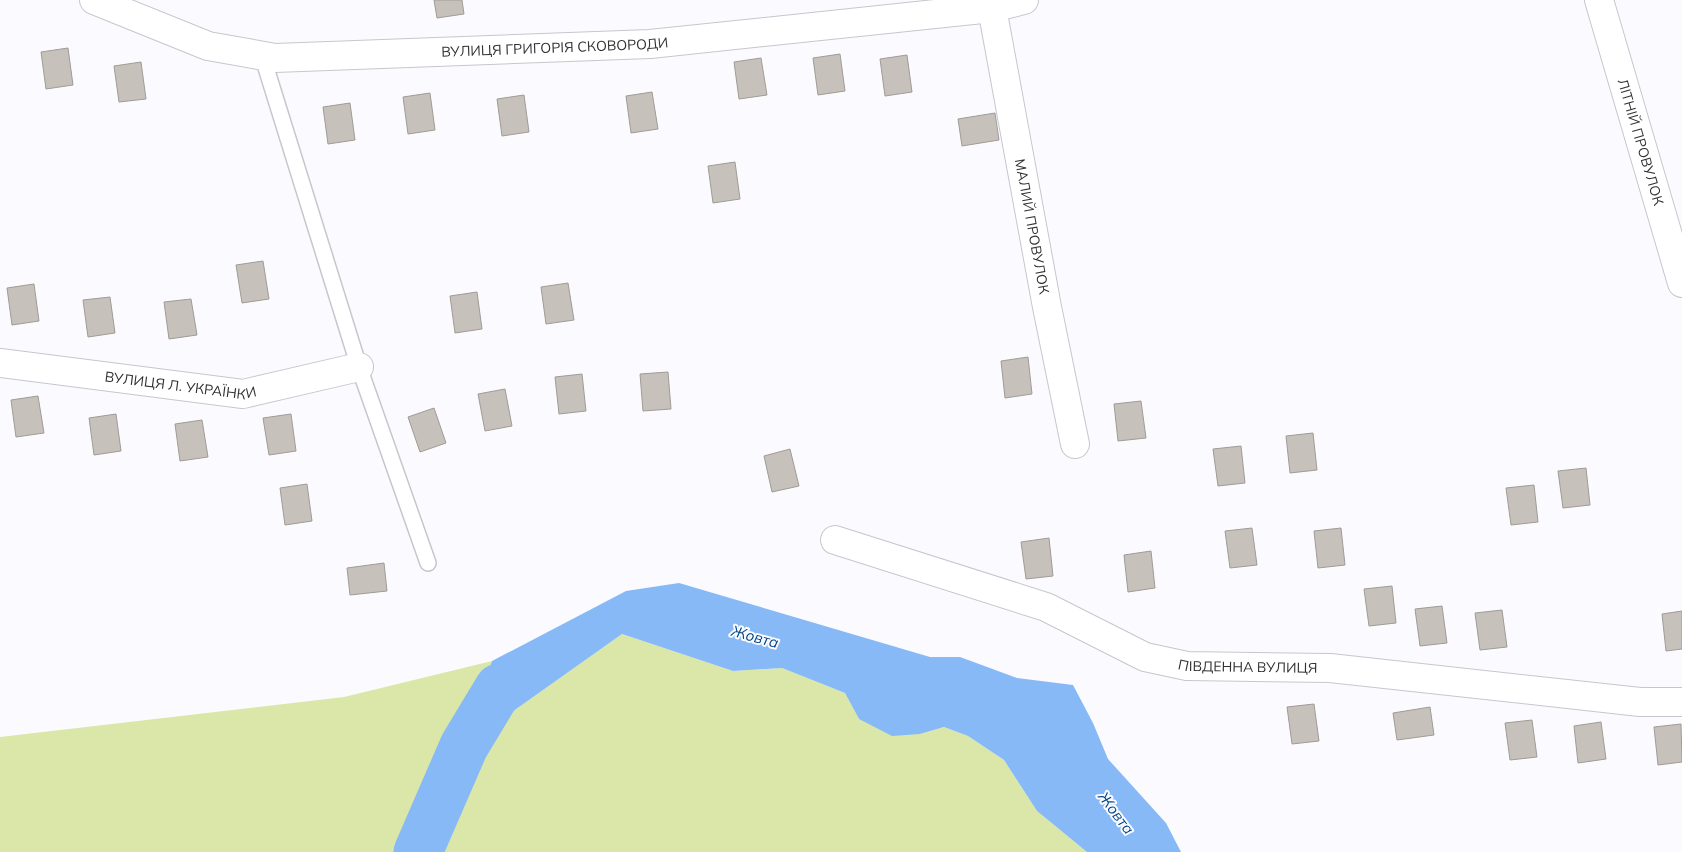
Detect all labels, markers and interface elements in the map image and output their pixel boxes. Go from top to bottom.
street label: ВУЛИЦЯ ГРИГОРІЯ СКОВОРОДИ [441,33,669,61]
street label: ЛІТНІЙ ПРОВУЛОК [1614,77,1668,208]
street label: МАЛИЙ ПРОВУЛОК [1011,157,1054,296]
street label: ВУЛИЦЯ Л. УКРАЇНКИ [104,367,258,403]
water label: Жовта [728,621,781,652]
street label: ПІВДЕННА ВУЛИЦЯ [1176,655,1317,677]
water label: Жовта [1094,787,1138,838]

